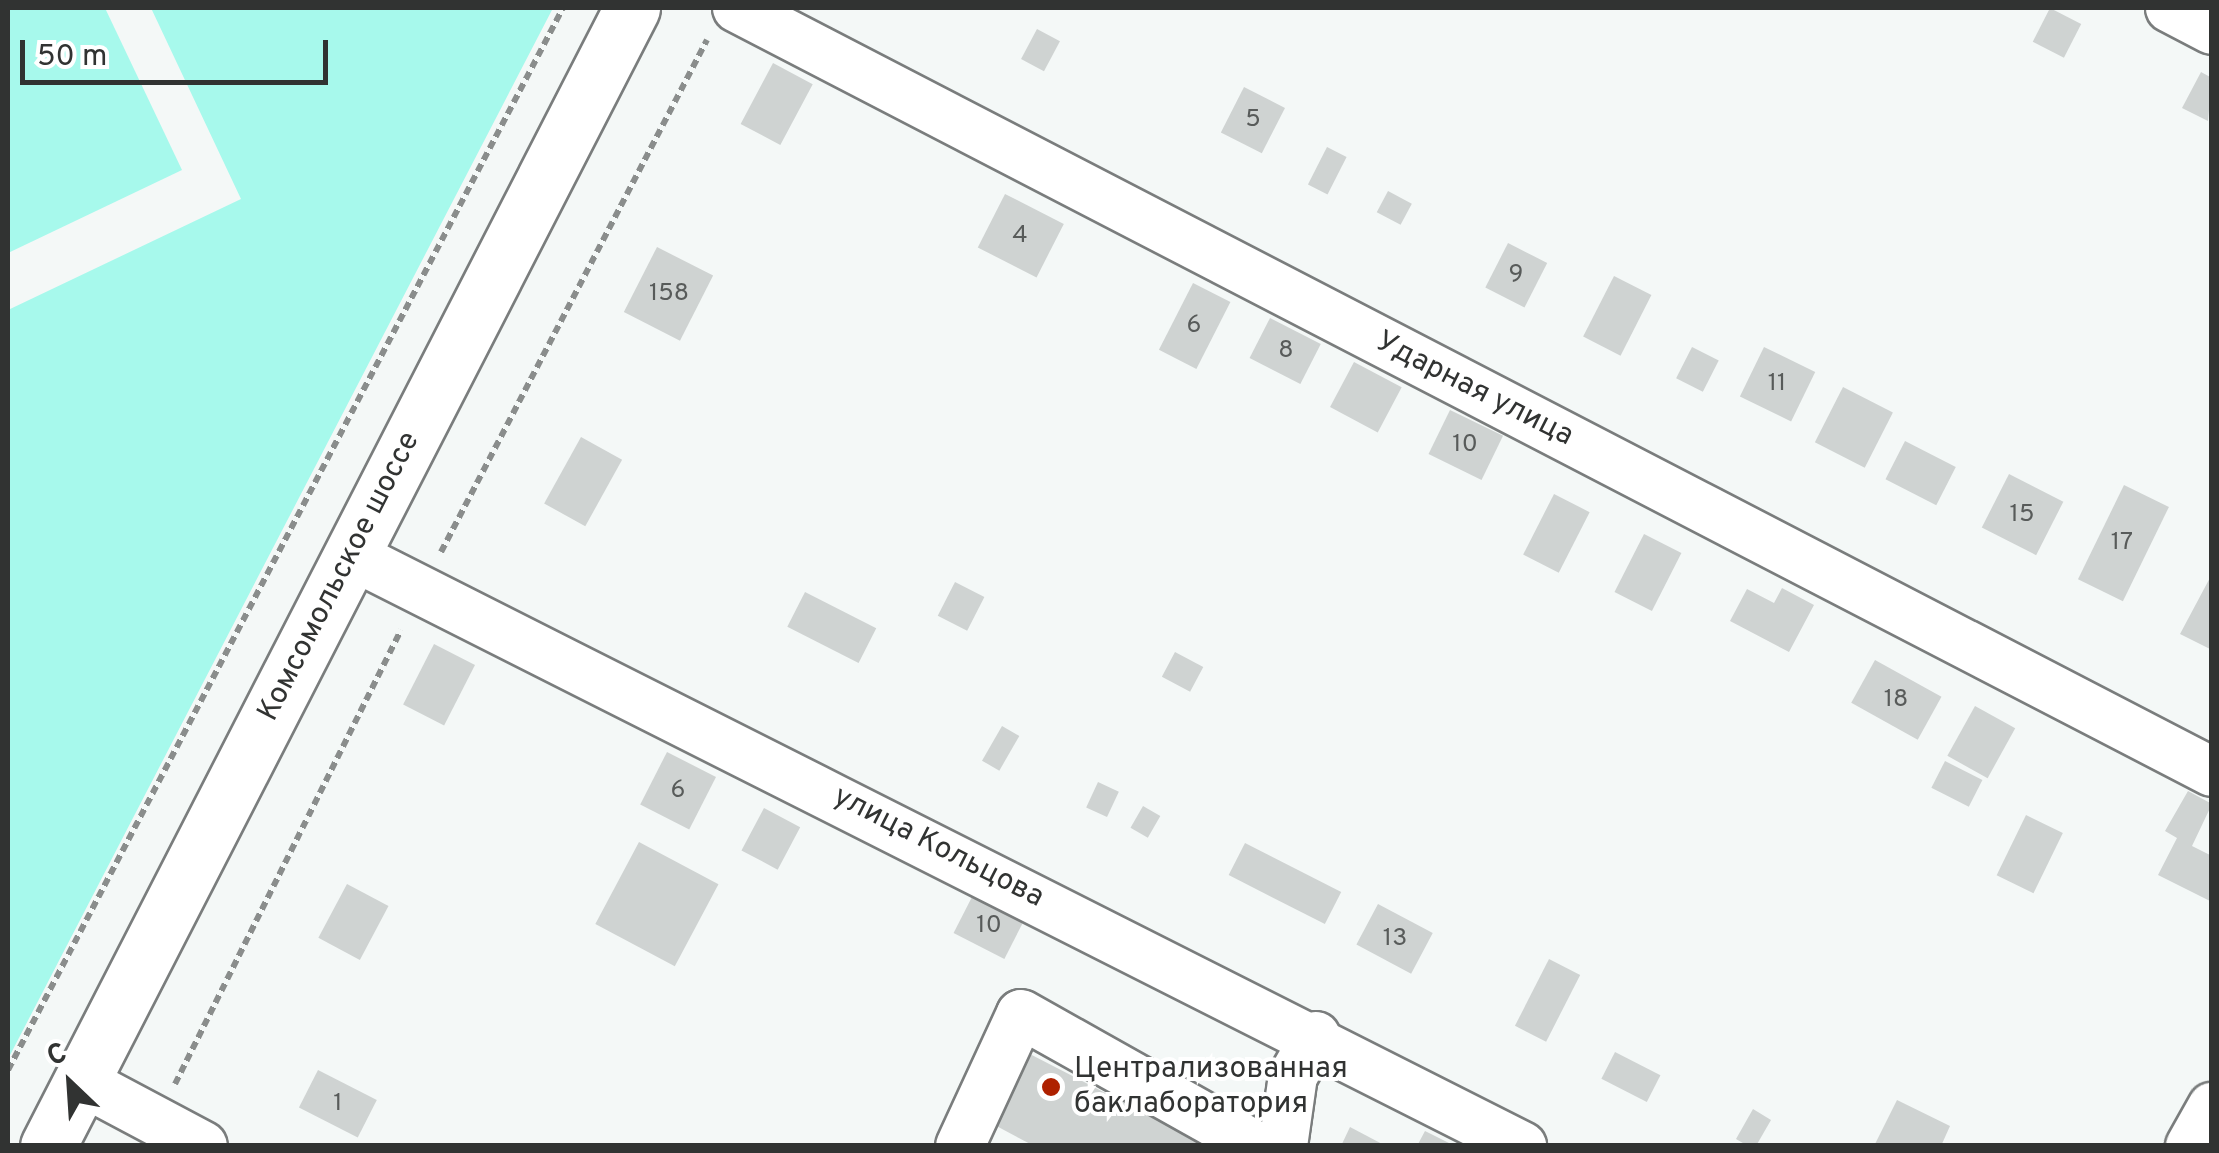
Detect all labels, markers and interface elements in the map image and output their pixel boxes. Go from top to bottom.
scale bar [25,20,332,82]
text: 50 m [37,39,107,76]
house number: 5 [1245,105,1261,135]
house number: 4 [1012,221,1028,251]
house number: 9 [1509,260,1523,290]
house number: 158 [649,279,689,309]
house number: 6 [1187,311,1201,341]
street label: Ударная улица [1369,325,1579,455]
house number: 8 [1278,336,1294,366]
house number: 11 [1768,369,1786,399]
street label: Комсомольское шоссе [251,426,429,728]
house number: 10 [1452,430,1478,460]
house number: 15 [2010,500,2034,530]
house number: 17 [2111,528,2133,558]
house number: 18 [1884,685,1908,715]
house number: 6 [671,776,685,806]
street label: улица Кольцова [827,779,1049,917]
house number: 10 [976,911,1002,941]
house number: 13 [1383,924,1407,954]
north arrow [20,1033,120,1133]
text: С [42,1036,73,1076]
place label: Централизованная баклаборатория [1074,1052,1348,1122]
marker: Централизованная баклаборатория [1038,1074,1064,1100]
house number: 1 [333,1089,343,1119]

